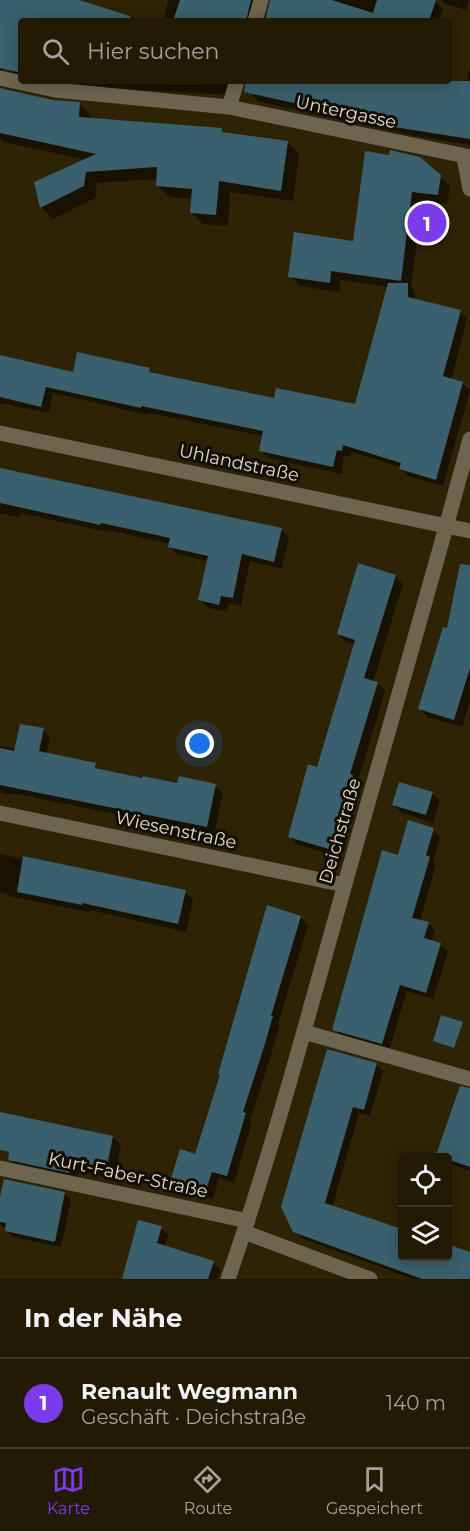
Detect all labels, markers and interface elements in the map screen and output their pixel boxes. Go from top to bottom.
search box [18,18,452,84]
icon: search [39,35,72,68]
text: Hier suchen [87,38,219,65]
street label: Untergasse [294,91,399,133]
pin: 1 [408,200,446,246]
street label: Uhlandstraße [177,440,301,487]
your location [185,729,214,758]
street label: Deichstraße [314,776,366,886]
street label: Wiesenstraße [113,806,239,854]
street label: Kurt-Faber-Straße [46,1147,210,1203]
map controls [398,1153,452,1261]
button: locate [398,1153,452,1207]
button: layers [398,1207,452,1261]
text: In der Nähe [24,1302,182,1334]
text: Renault Wegmann [81,1378,298,1405]
text: 1 [40,1391,47,1415]
text: 140 m [386,1391,446,1415]
text: Geschäft · Deichstraße [81,1405,306,1429]
tab: Karte [47,1463,90,1518]
tab: Route [184,1463,232,1518]
tab: Gespeichert [326,1463,423,1518]

